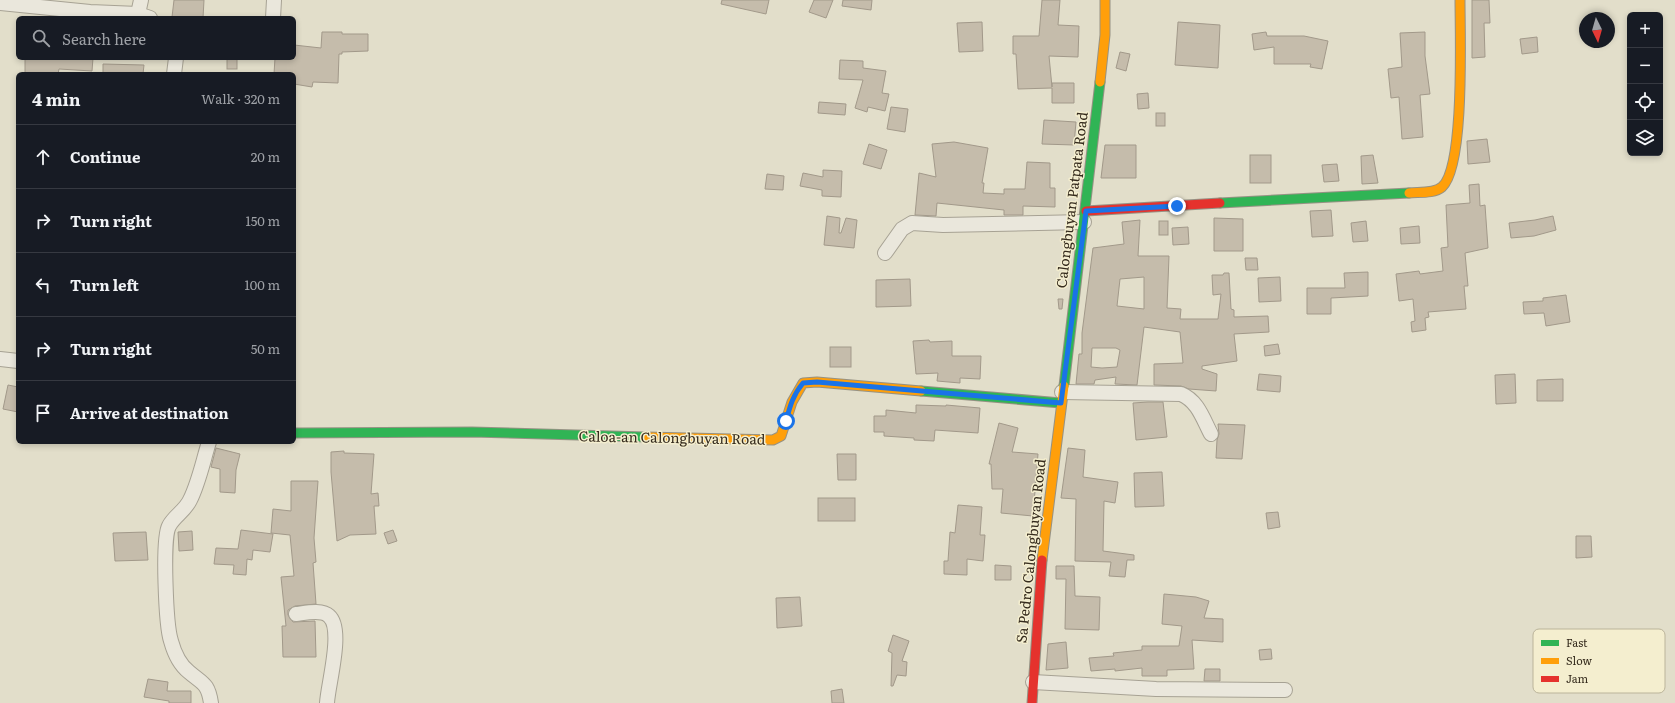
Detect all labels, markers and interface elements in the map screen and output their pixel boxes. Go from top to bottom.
north arrow [1579,12,1615,48]
map controls [1627,12,1663,156]
button: + [1627,12,1663,48]
search box [16,16,296,60]
icon: search [30,27,52,49]
text: Search here [62,27,146,50]
button: − [1627,48,1663,84]
button: locate [1627,84,1663,120]
text: 4 min [32,86,81,111]
text: Walk · 320 m [201,89,280,108]
street label: Calongbuyan Patpata Road [1050,110,1092,289]
button: layers [1627,120,1663,156]
text: Continue [70,145,140,168]
icon: ahead [32,146,54,168]
text: 20 m [251,147,280,166]
route end [1168,197,1186,215]
text: Turn right [70,209,152,232]
icon: right [32,210,54,232]
text: 150 m [245,211,280,230]
text: Turn left [70,273,139,296]
icon: left [32,274,54,296]
text: 100 m [244,275,280,294]
text: Turn right [70,337,152,360]
icon: right [32,338,54,360]
text: 50 m [251,339,280,358]
text: Arrive at destination [70,401,229,424]
icon: arrive [32,402,54,424]
route start [777,412,795,430]
street label: Caloa-an Calongbuyan Road [578,425,766,449]
street label: Sa Pedro Calongbuyan Road [1010,457,1050,644]
legend [1533,629,1665,693]
text: Fast [1566,634,1588,650]
text: Slow [1566,652,1592,668]
text: Jam [1566,670,1589,686]

